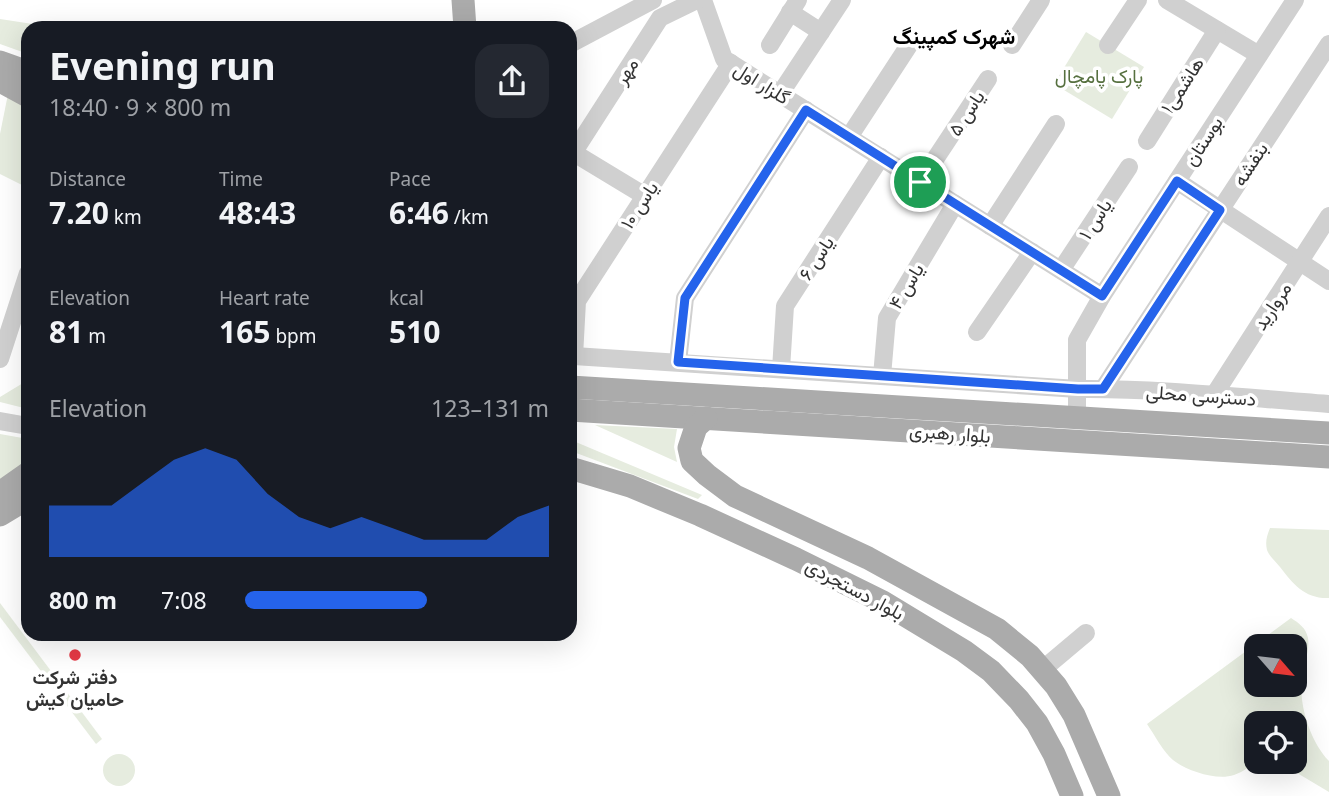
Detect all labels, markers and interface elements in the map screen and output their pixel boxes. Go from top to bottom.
district label: شهرک کمپینگ [893,22,1015,51]
text: Evening run [49,39,276,91]
button: share [475,44,549,118]
street label: هاشمی۱ [1154,52,1210,118]
street label: مهر [607,53,644,90]
street label: گلزار اول [729,56,795,110]
park label: پارک پامچال [1055,63,1143,90]
street label: یاس ۵ [942,85,990,141]
text: 18:40 · 9 × 800 m [49,91,231,123]
street label: بوستان [1177,111,1229,171]
street label: بنفشه [1226,137,1274,191]
pin [890,152,950,212]
icon: arrive [901,163,939,201]
text: Distance [49,166,126,192]
text: Time [219,166,263,192]
text: Pace [389,166,431,192]
street label: یاس ۱۰ [614,176,664,234]
text: 7.20 [49,192,109,233]
text: 48:43 [219,192,296,233]
text: 6:46 [389,192,449,233]
street label: یاس ۱ [1072,194,1118,244]
text: km [109,204,142,230]
text: /km [449,204,489,230]
street label: یاس ۶ [792,231,840,285]
street label: یاس ۴ [882,258,930,314]
street label: مروارید [1247,277,1297,335]
text: Elevation [49,285,130,311]
text: Heart rate [219,285,310,311]
text: kcal [389,285,424,311]
text: 81 [49,311,83,352]
text: 165 [219,311,270,352]
text: 510 [389,311,440,352]
text: m [83,323,106,349]
text: bpm [270,323,317,349]
street label: دسترسی محلی [1145,378,1257,412]
text: Elevation [49,392,147,424]
text: 123–131 m [431,392,549,424]
street label: بلوار رهبری [908,417,992,449]
street label: بلوار دستجردی [801,552,909,626]
text: 800 m [49,584,117,616]
text: 7:08 [161,584,207,616]
north arrow [1244,634,1307,696]
map controls [1244,634,1307,774]
marker: دفتر شرکت حامیان کیش [67,647,83,663]
place label: دفتر شرکت حامیان کیش [26,664,124,712]
button: locate [1244,711,1307,774]

